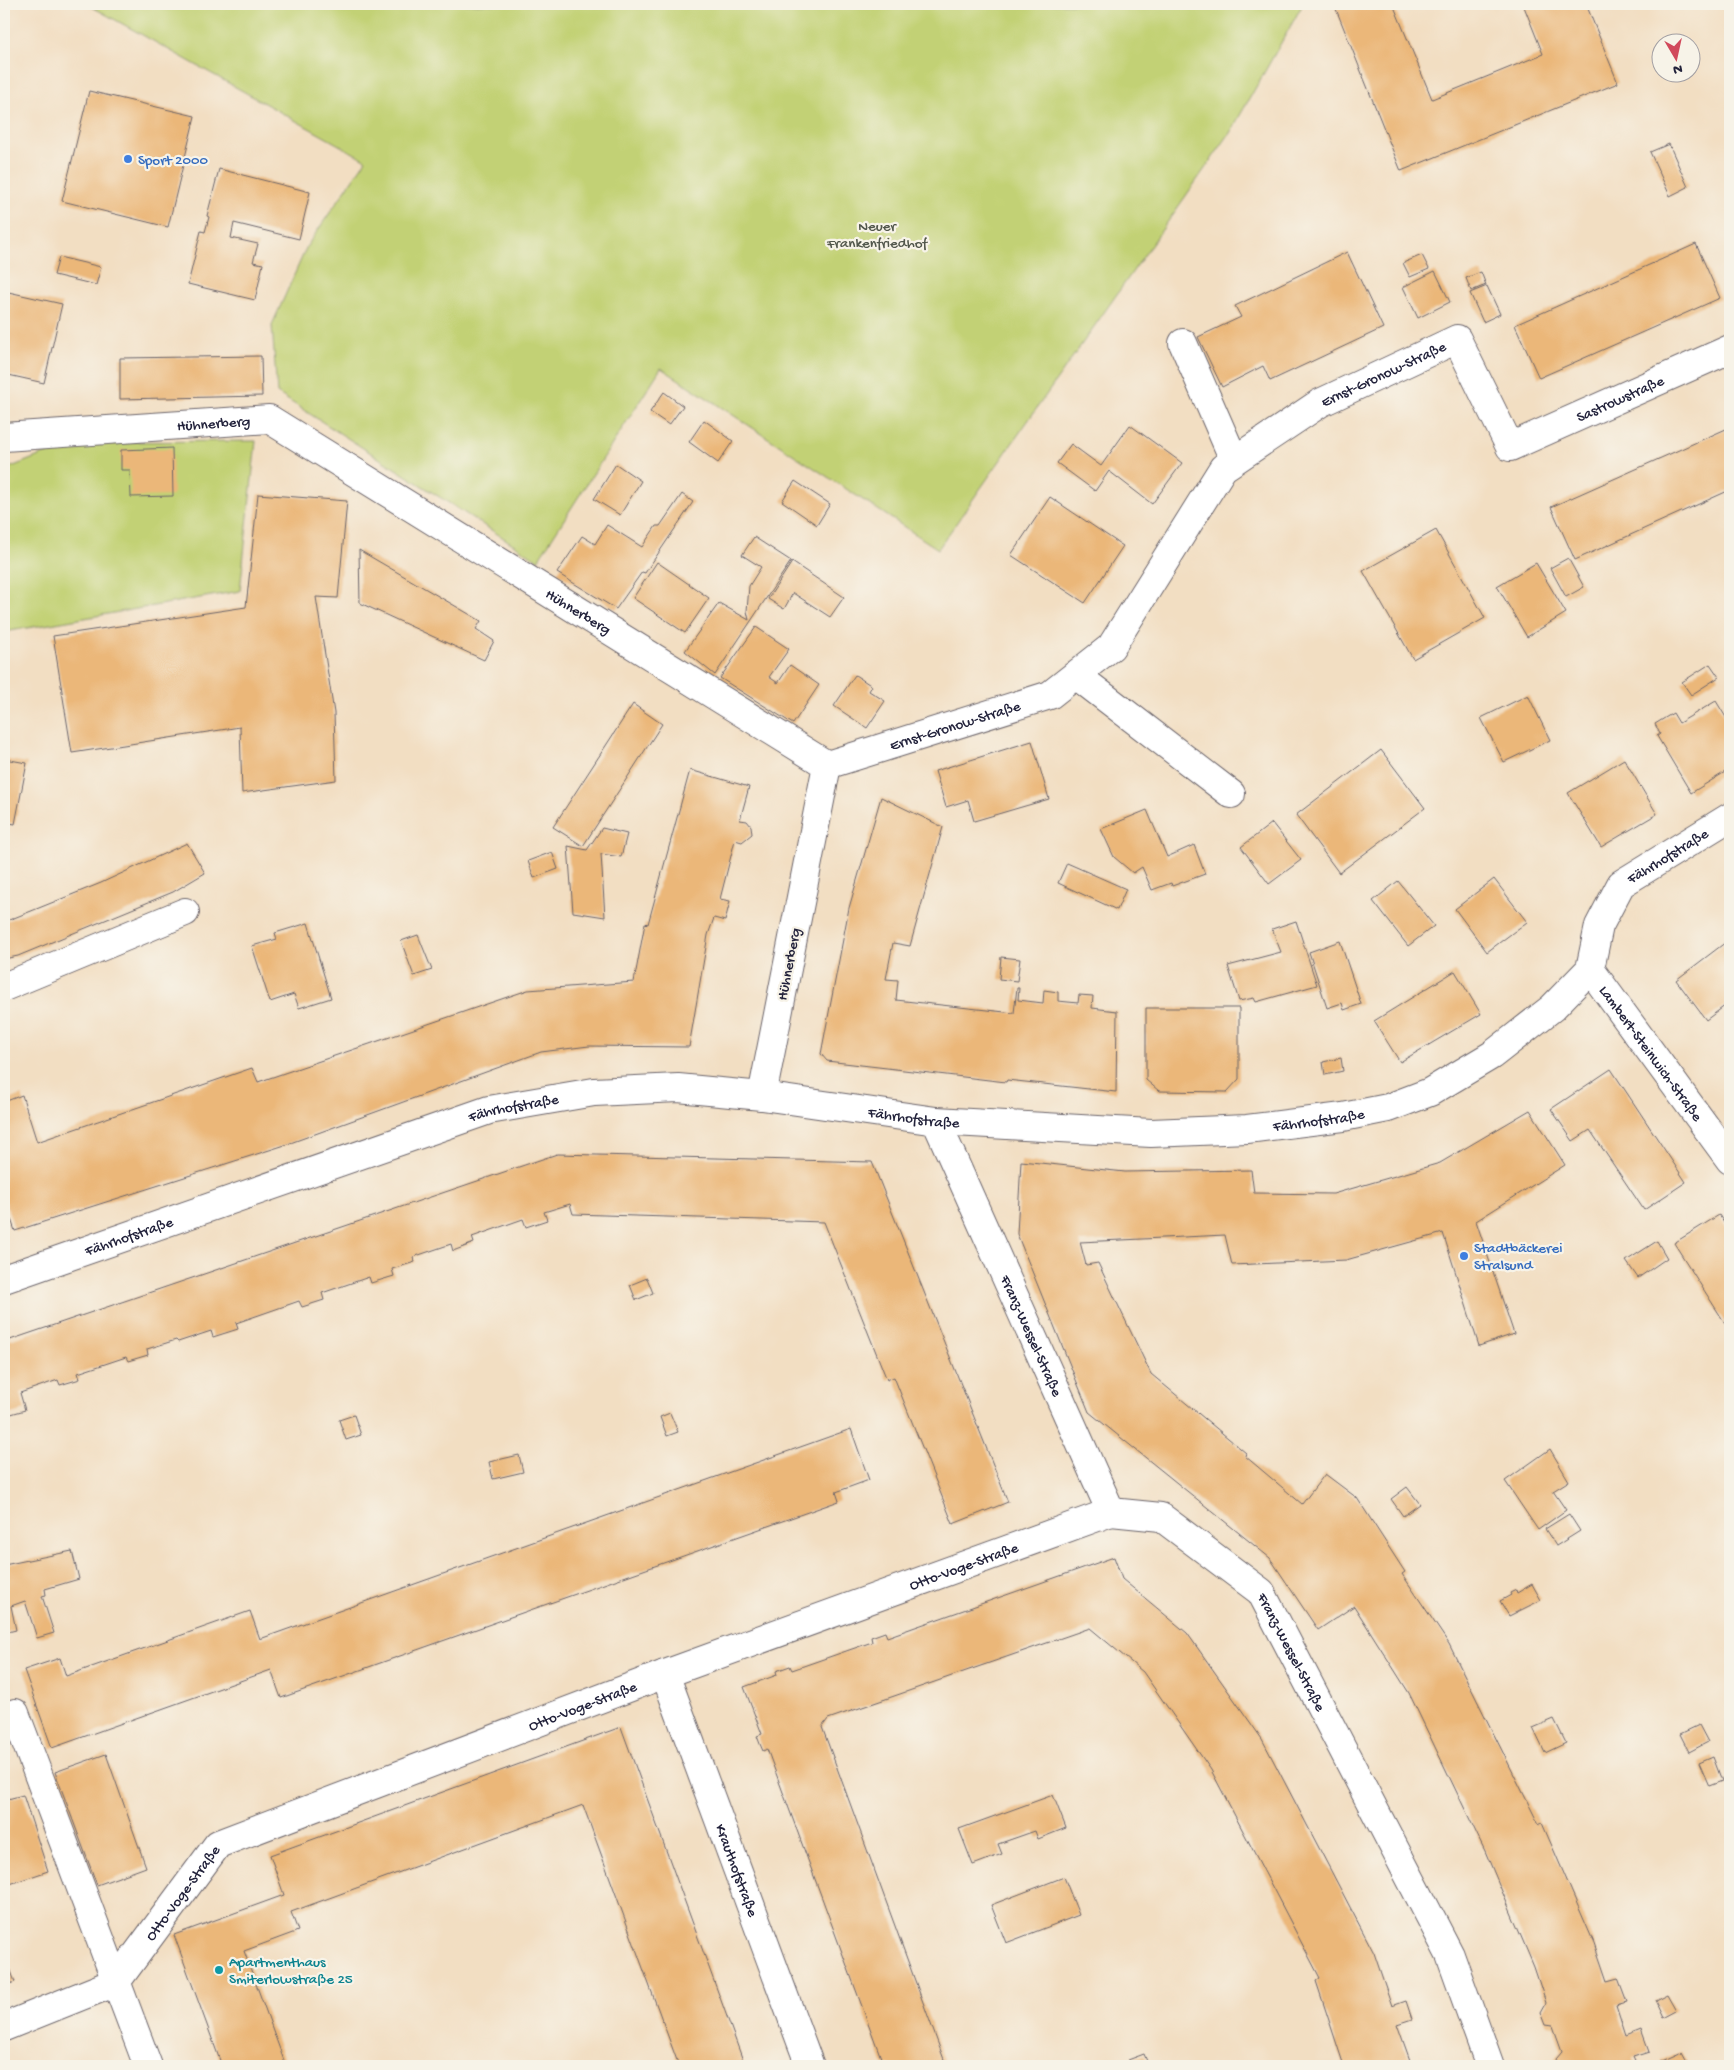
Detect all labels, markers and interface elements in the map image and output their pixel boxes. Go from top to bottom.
north arrow [1652,32,1702,82]
text: N [1672,59,1683,77]
place label: Sport 2000 [138,152,209,170]
marker: Sport 2000 [122,153,134,165]
park label: Neuer Frankenfriedhof [826,218,928,253]
street label: Ernst-Gronow-Straße [1319,338,1450,412]
street label: Sastrowstraße [1574,372,1667,427]
street label: Hühnerberg [176,413,251,436]
street label: Hühnerberg [542,586,614,640]
street label: Ernst-Gronow-Straße [888,698,1023,756]
street label: Fährhofstraße [1624,825,1713,890]
street label: Hühnerberg [774,927,806,1002]
street label: Lambert-Steinwich-Straße [1594,983,1706,1126]
street label: Fährhofstraße [465,1091,560,1128]
street label: Fährhofstraße [866,1104,960,1133]
street label: Fährhofstraße [1271,1106,1366,1137]
street label: Fährhofstraße [82,1214,176,1261]
place label: Stadtbäckerei Stralsund [1474,1240,1562,1275]
marker: Stadtbäckerei Stralsund [1458,1250,1470,1262]
street label: Franz-Wessel-Straße [995,1272,1065,1400]
street label: Otto-Voge-Straße [907,1539,1021,1596]
street label: Franz-Wessel-Straße [1252,1590,1329,1715]
street label: Otto-Voge-Straße [526,1678,640,1736]
street label: Krauthofstraße [710,1822,761,1920]
street label: Otto-Voge-Straße [142,1842,225,1945]
place label: Apartmenthaus Smiterlowstraße 25 [229,1954,353,1989]
marker: Apartmenthaus Smiterlowstraße 25 [213,1964,225,1976]

